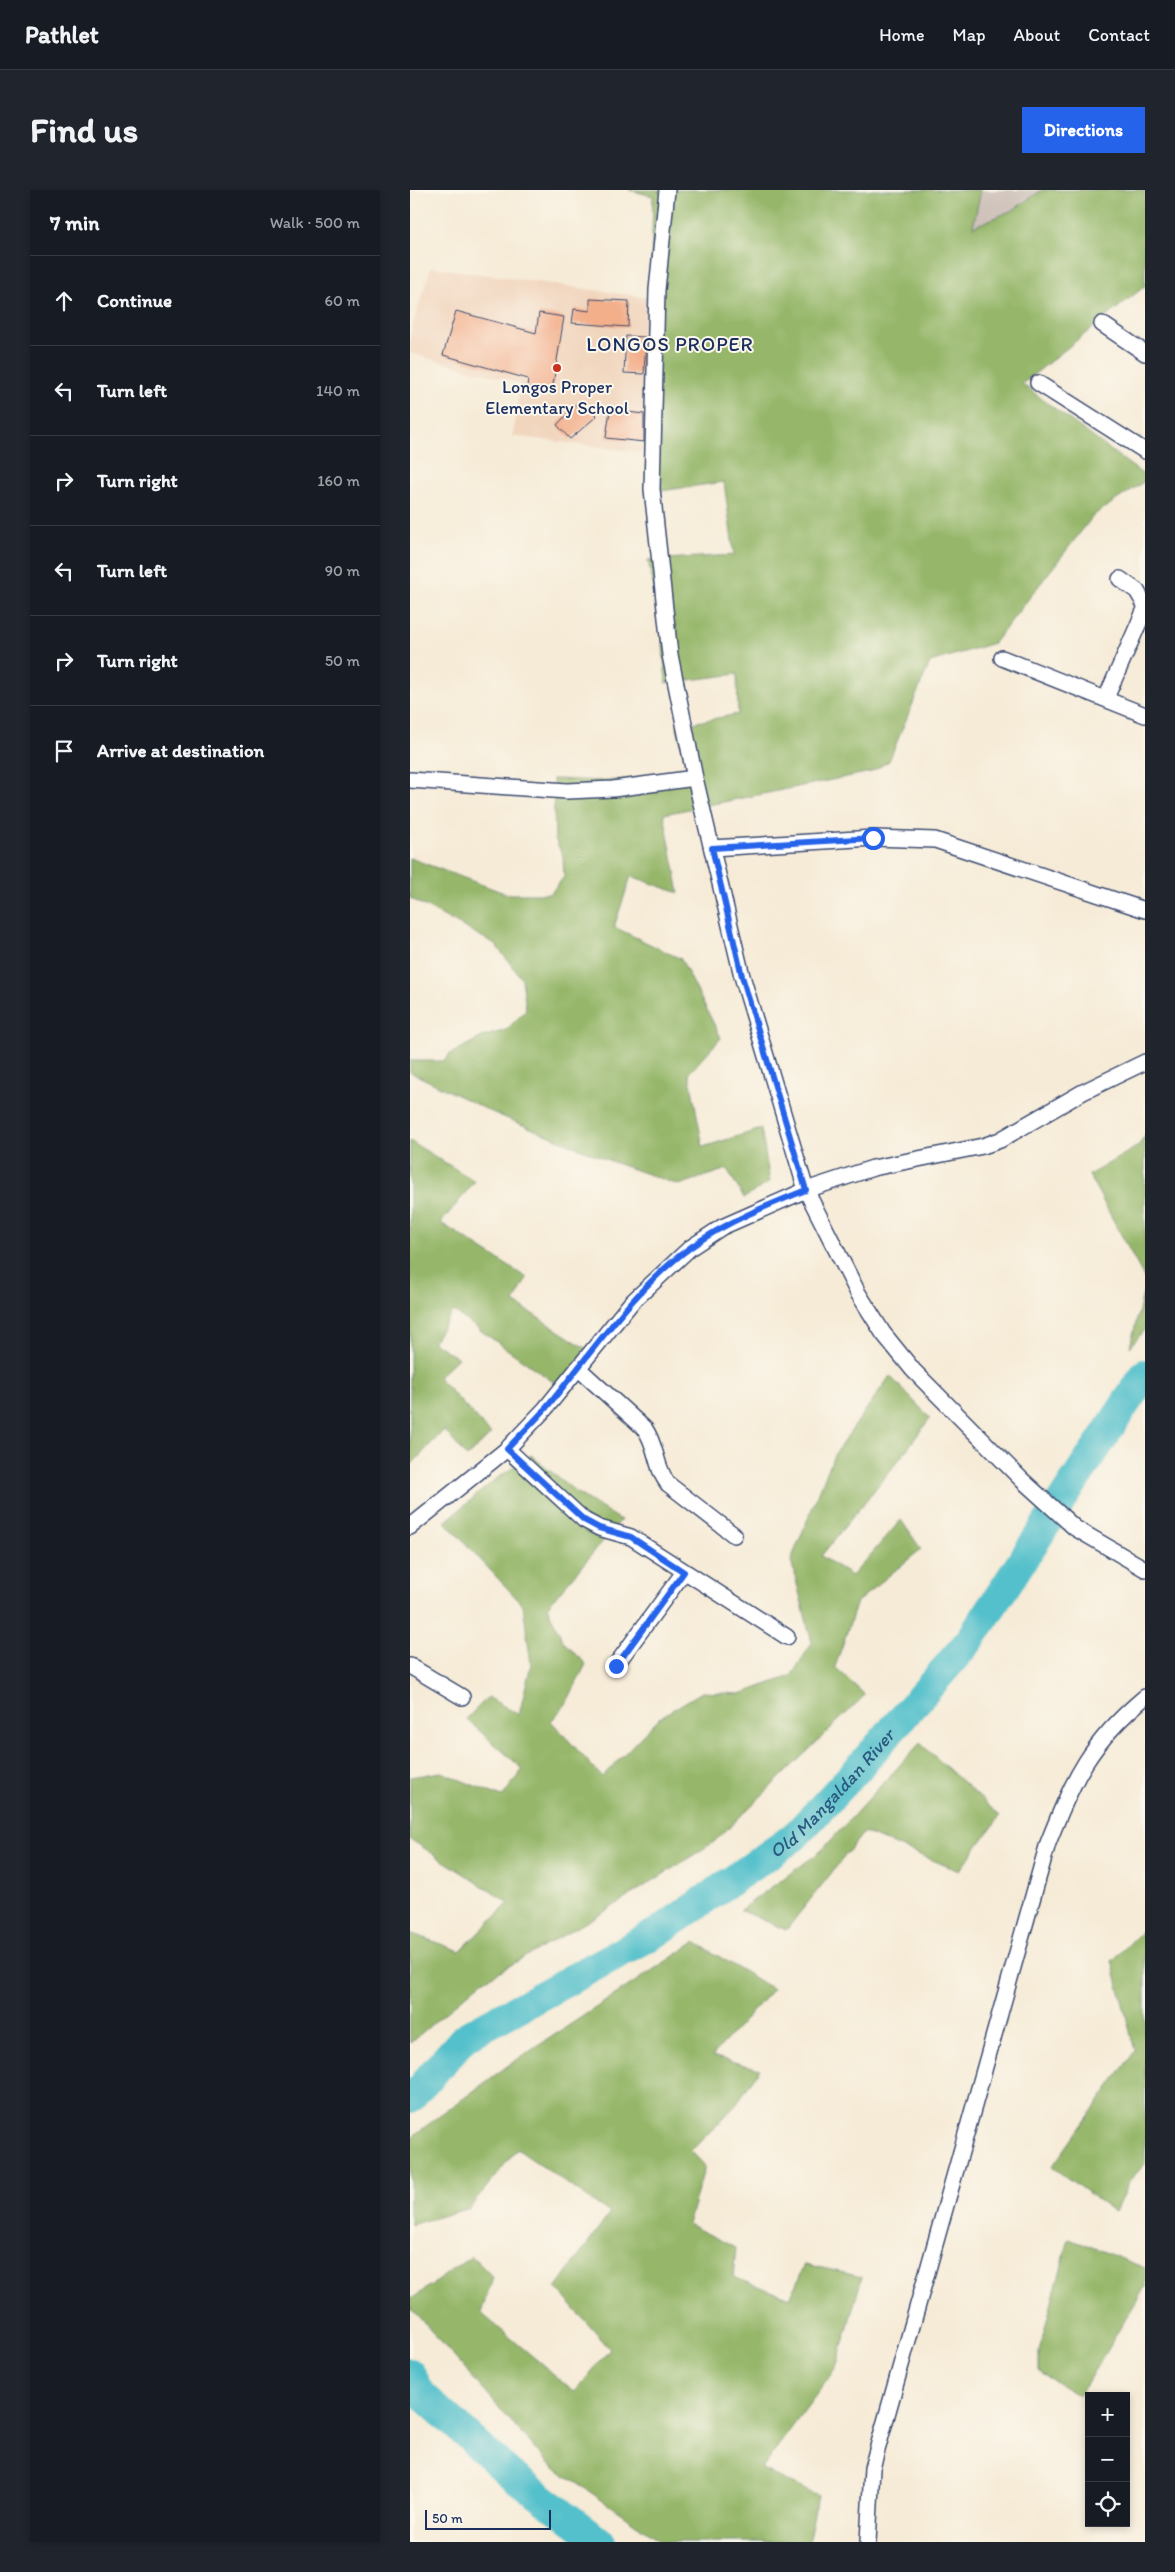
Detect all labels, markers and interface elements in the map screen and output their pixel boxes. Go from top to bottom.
text: Pathlet [25,20,99,49]
text: Home [879,24,925,46]
text: Map [953,24,986,46]
text: About [1014,24,1060,46]
text: Contact [1088,24,1150,46]
button: Directions [1022,107,1145,153]
text: Find us [30,109,138,151]
text: 7 min [50,210,99,235]
text: Walk · 500 m [270,213,360,232]
icon: ahead [50,287,78,315]
text: Continue [97,289,172,312]
text: 60 m [325,291,360,310]
district label: LONGOS PROPER [586,332,754,356]
marker: Longos Proper Elementary School [551,362,563,374]
place label: Longos Proper Elementary School [485,376,629,419]
icon: left [50,377,78,405]
text: Turn left [97,379,167,402]
text: 140 m [316,381,360,400]
icon: right [50,467,78,495]
text: Turn right [97,469,178,492]
text: 160 m [317,471,360,490]
icon: left [50,557,78,585]
text: Turn left [97,559,167,582]
text: 90 m [325,561,360,580]
icon: right [50,647,78,675]
text: Turn right [97,649,178,672]
text: 50 m [325,651,360,670]
icon: arrive [50,737,78,765]
text: Arrive at destination [97,739,264,762]
route start [862,827,885,850]
route end [605,1655,628,1678]
water label: Old Mangaldan River [765,1722,901,1863]
map controls [1085,2392,1130,2527]
button: + [1085,2392,1130,2437]
button: − [1085,2437,1130,2482]
button: locate [1085,2482,1130,2527]
scale bar [425,2507,551,2530]
text: 50 m [432,2510,463,2527]

